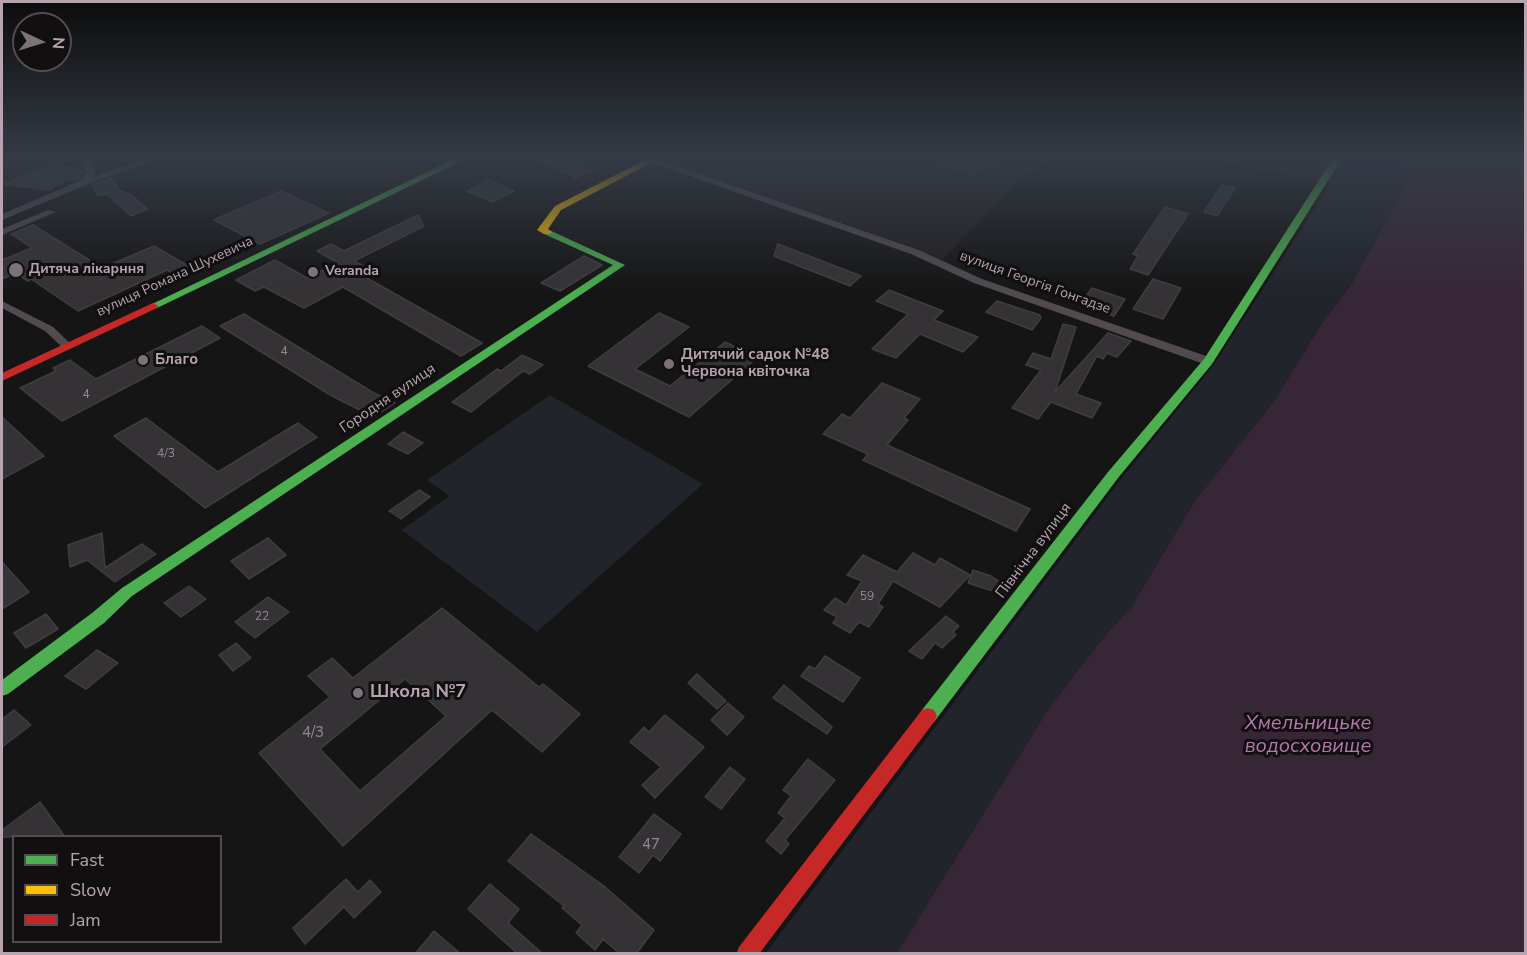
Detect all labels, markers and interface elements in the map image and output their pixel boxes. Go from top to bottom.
north arrow [12,12,72,72]
text: N [47,36,69,50]
street label: вулиця Романа Шухевича [94,233,256,321]
street label: вулиця Георгія Гонгадзе [957,248,1113,318]
marker: Дитяча лікарння [7,261,25,279]
place label: Дитяча лікарння [29,262,144,278]
place label: Veranda [325,264,379,280]
marker: Veranda [306,265,320,279]
house number: 4 [280,345,288,359]
place label: Дитячий садок №48 Червона квіточка [681,346,829,381]
place label: Благо [155,351,198,369]
marker: Благо [136,353,150,367]
marker: Дитячий садок №48 Червона квіточка [662,357,676,371]
street label: Городня вулиця [337,360,439,438]
house number: 4 [82,388,90,402]
house number: 4/3 [157,447,175,461]
street label: Північна вулиця [992,500,1076,602]
house number: 59 [860,590,874,604]
house number: 22 [255,610,269,624]
place label: Школа №7 [370,682,466,704]
marker: Школа №7 [351,686,365,700]
water label: Хмельницьке водосховище [1245,712,1371,759]
house number: 4/3 [302,724,324,742]
legend [12,835,222,943]
house number: 47 [642,836,660,854]
text: Fast [70,848,104,872]
text: Slow [70,878,111,902]
text: Jam [70,908,101,932]

